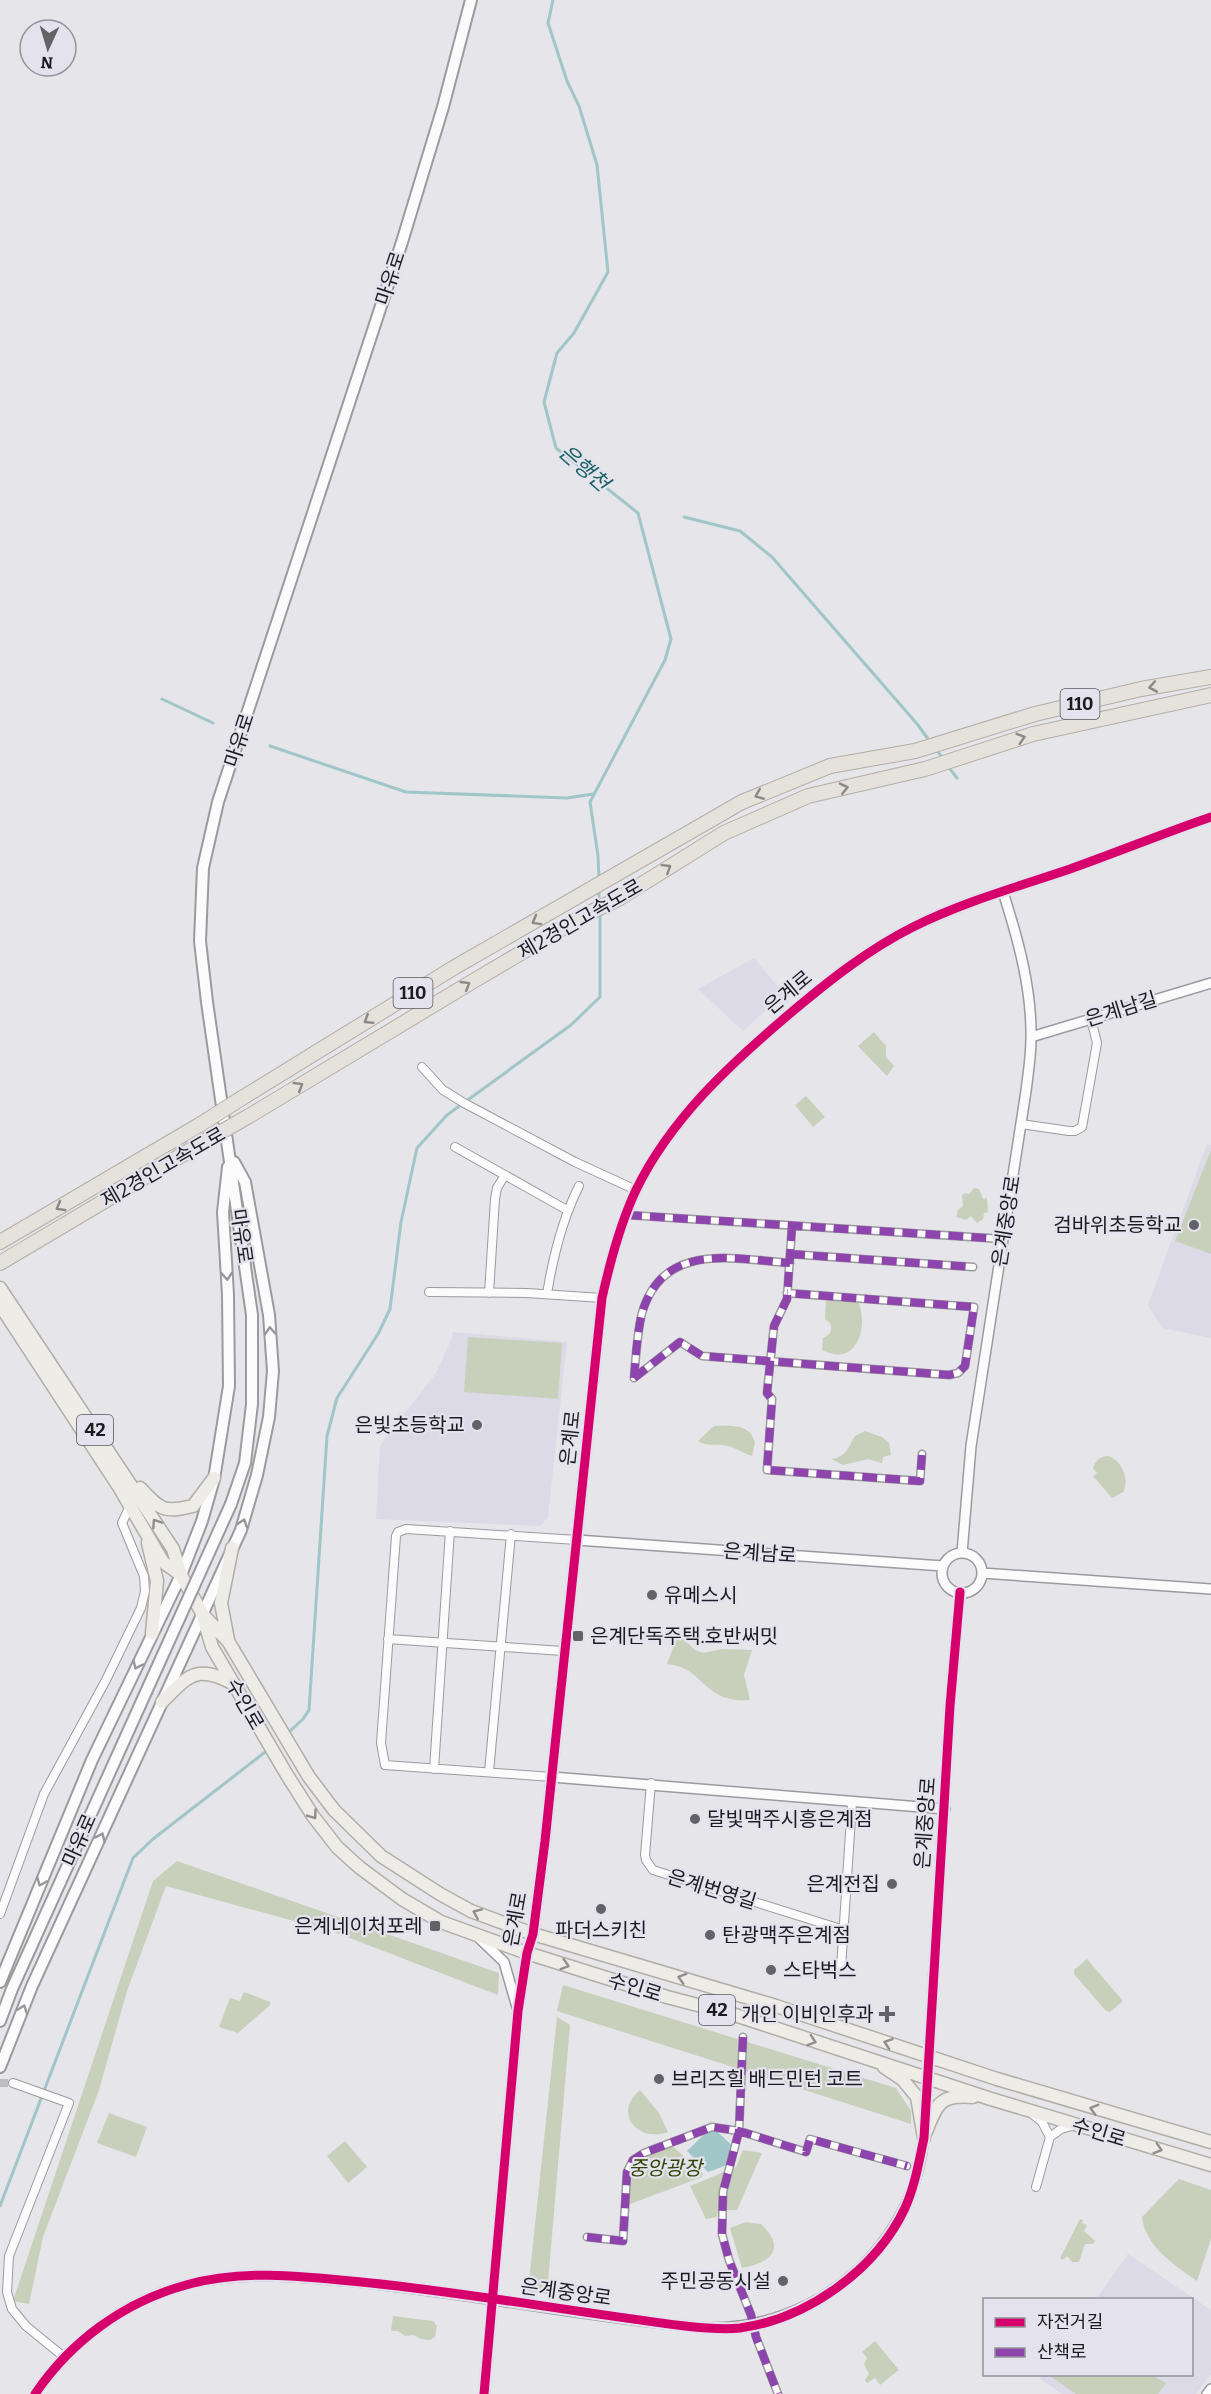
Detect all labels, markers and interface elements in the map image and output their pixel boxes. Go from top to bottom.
north arrow [18,18,78,78]
text: N [40,53,54,72]
street label: 마유로 [370,248,410,308]
water label: 은행천 [554,439,616,499]
one-way arrow [1149,680,1159,693]
road number: 110 [1060,689,1100,719]
street label: 마유로 [219,710,259,770]
one-way arrow [1015,733,1026,745]
one-way arrow [838,782,848,795]
one-way arrow [754,788,765,800]
one-way arrow [661,864,671,876]
street label: 제2경인고속도로 [514,874,646,964]
one-way arrow [532,914,542,925]
street label: 은계로 [759,965,817,1019]
road number: 110 [394,978,432,1008]
one-way arrow [460,981,470,992]
street label: 은계남길 [1082,987,1160,1031]
one-way arrow [364,1013,375,1024]
one-way arrow [293,1082,303,1093]
street label: 제2경인고속도로 [97,1122,229,1212]
street label: 은계중앙로 [987,1174,1025,1268]
one-way arrow [55,1200,66,1211]
street label: 마유로 [226,1207,258,1265]
place label: 검바위초등학교 [1053,1213,1182,1237]
marker: 검바위초등학교 [1187,1218,1201,1232]
one-way arrow [220,1271,233,1280]
one-way arrow [264,1327,277,1336]
street label: 은계로 [555,1409,585,1467]
place label: 은빛초등학교 [355,1413,465,1437]
road number: 42 [77,1415,113,1445]
marker: 은빛초등학교 [470,1418,484,1432]
one-way arrow [235,1518,248,1529]
one-way arrow [152,1519,163,1530]
street label: 은계남로 [722,1538,798,1568]
place label: 유메스시 [664,1583,738,1607]
marker: 유메스시 [645,1588,659,1602]
place label: 은계단독주택.호반써밋 [590,1624,778,1648]
marker: 은계단독주택.호반써밋 [571,1629,585,1643]
one-way arrow [132,1659,144,1670]
street label: 수인로 [221,1674,269,1734]
street label: 은계중앙로 [910,1776,940,1870]
place label: 달빛맥주시흥은계점 [707,1807,873,1831]
one-way arrow [306,1809,317,1820]
street label: 마유로 [57,1810,101,1870]
marker: 달빛맥주시흥은계점 [688,1812,702,1826]
one-way arrow [94,1833,106,1844]
street label: 은계번영길 [665,1864,759,1914]
place label: 은계전집 [806,1872,880,1896]
one-way arrow [36,1876,48,1887]
marker: 은계전집 [885,1877,899,1891]
street label: 은계로 [498,1890,532,1948]
marker: 파더스키친 [594,1902,608,1916]
one-way arrow [472,1908,483,1920]
place label: 은계네이처포레 [294,1914,423,1938]
place label: 파더스키친 [555,1918,647,1942]
marker: 은계네이처포레 [428,1919,442,1933]
place label: 탄광맥주은계점 [722,1923,851,1947]
marker: 탄광맥주은계점 [703,1928,717,1942]
one-way arrow [559,1958,570,1970]
place label: 스타벅스 [783,1958,857,1982]
marker: 스타벅스 [764,1963,778,1977]
street label: 수인로 [605,1967,665,2007]
one-way arrow [678,1973,688,1985]
road number: 42 [699,1995,735,2025]
place label: 개인 이비인후과 [741,2002,874,2026]
one-way arrow [16,2005,28,2016]
marker: 개인 이비인후과 [878,2005,896,2023]
one-way arrow [806,2033,817,2046]
one-way arrow [884,2038,894,2051]
place label: 브리즈힐 배드민턴 코트 [671,2067,863,2091]
marker: 브리즈힐 배드민턴 코트 [652,2072,666,2086]
one-way arrow [1089,2104,1100,2116]
street label: 수인로 [1069,2112,1129,2152]
one-way arrow [1152,2142,1163,2154]
park label: 중앙광장 [628,2156,704,2180]
place label: 주민공동시설 [661,2269,771,2293]
street label: 은계중앙로 [519,2274,613,2310]
marker: 주민공동시설 [776,2274,790,2288]
legend [983,2298,1193,2376]
text: 자전거길 [1037,2311,1103,2333]
text: 산책로 [1037,2341,1087,2363]

